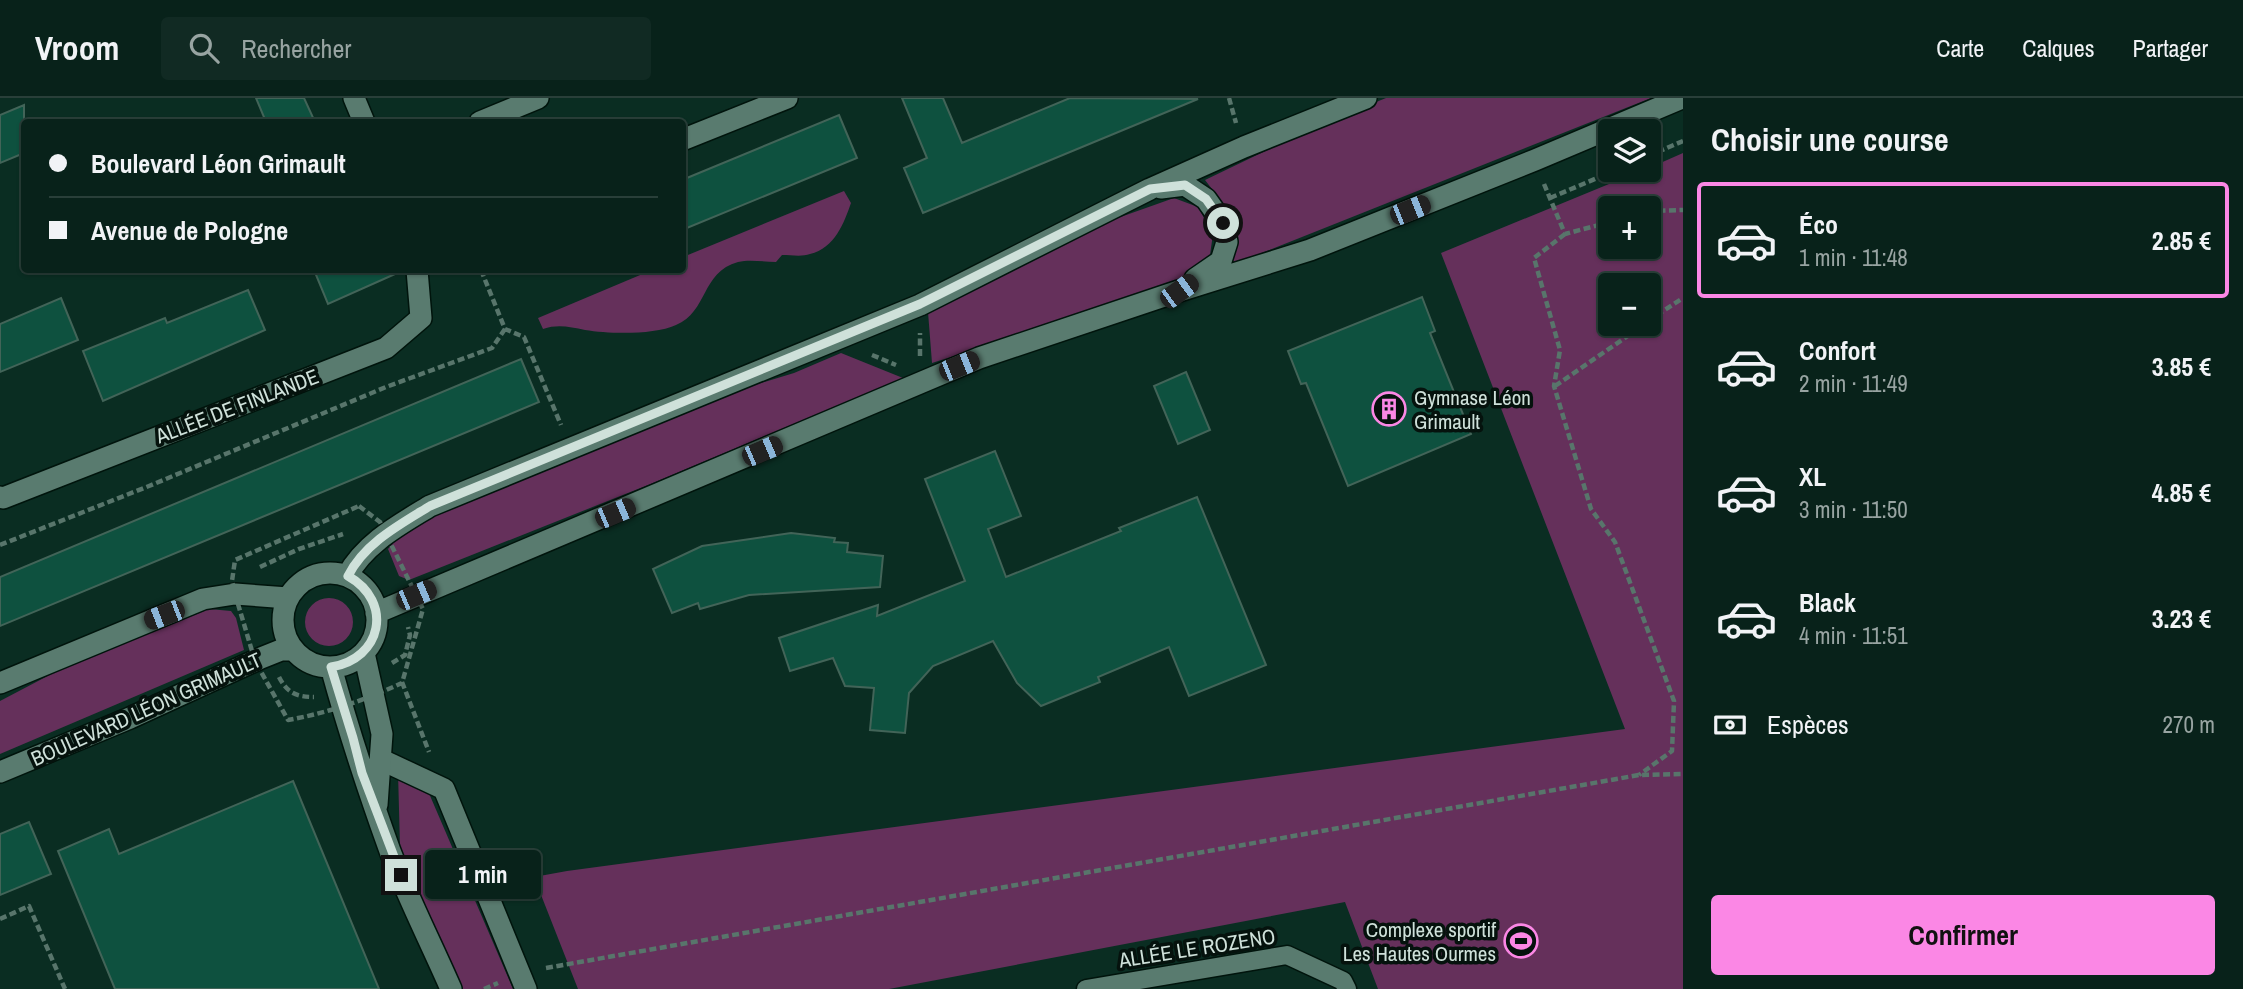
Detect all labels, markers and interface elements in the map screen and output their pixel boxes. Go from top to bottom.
search box [161,17,651,80]
text: Vroom [35,26,119,70]
icon: search [185,29,223,67]
text: Rechercher [241,31,351,66]
text: Carte [1936,32,1984,64]
text: Calques [2022,32,2095,64]
text: Partager [2133,32,2208,64]
text: Choisir une course [1711,118,1949,161]
map controls [1598,119,1661,336]
button: layers [1598,119,1661,182]
text: Boulevard Léon Grimault [91,146,346,181]
car [1387,192,1434,228]
button: + [1598,196,1661,259]
route start [1207,207,1239,239]
text: Éco [1799,207,1838,242]
icon: car [1715,209,1778,272]
text: Avenue de Pologne [91,213,288,248]
text: 2.85 € [2152,223,2211,258]
text: 1 min · 11:48 [1799,242,1908,273]
car [1156,270,1203,312]
button: − [1598,273,1661,336]
text: Confort [1799,333,1876,368]
icon: car [1715,335,1778,398]
car [936,348,983,384]
text: 3.85 € [2152,349,2211,384]
street label: ALLÉE DE FINLANDE [150,362,323,451]
text: 2 min · 11:49 [1799,368,1908,399]
place label: Gymnase Léon Grimault [1414,383,1531,436]
building icon: Gymnase Léon Grimault [1370,390,1408,428]
car [739,433,786,469]
text: XL [1799,459,1826,494]
icon: car [1715,461,1778,524]
text: 4.85 € [2152,475,2211,510]
text: 3 min · 11:50 [1799,494,1908,525]
car [592,495,639,531]
car [393,577,440,613]
text: Black [1799,585,1856,620]
icon: car [1715,587,1778,650]
car [141,598,188,632]
text: 3.23 € [2152,601,2211,636]
text: 4 min · 11:51 [1799,620,1908,651]
street label: BOULEVARD LÉON GRIMAULT [26,645,266,773]
icon: cash [1711,706,1749,744]
text: Espèces [1767,707,1849,742]
text: 270 m [2163,709,2215,740]
callout: 1 min [426,850,541,900]
route end [385,859,417,891]
text: 1 min [458,859,508,890]
button: Confirmer [1711,895,2215,975]
place label: Complexe sportif Les Hautes Ourmes [1343,915,1496,968]
street label: ALLÉE LE ROZENO [1116,921,1277,975]
sports icon: Complexe sportif Les Hautes Ourmes [1502,922,1540,960]

